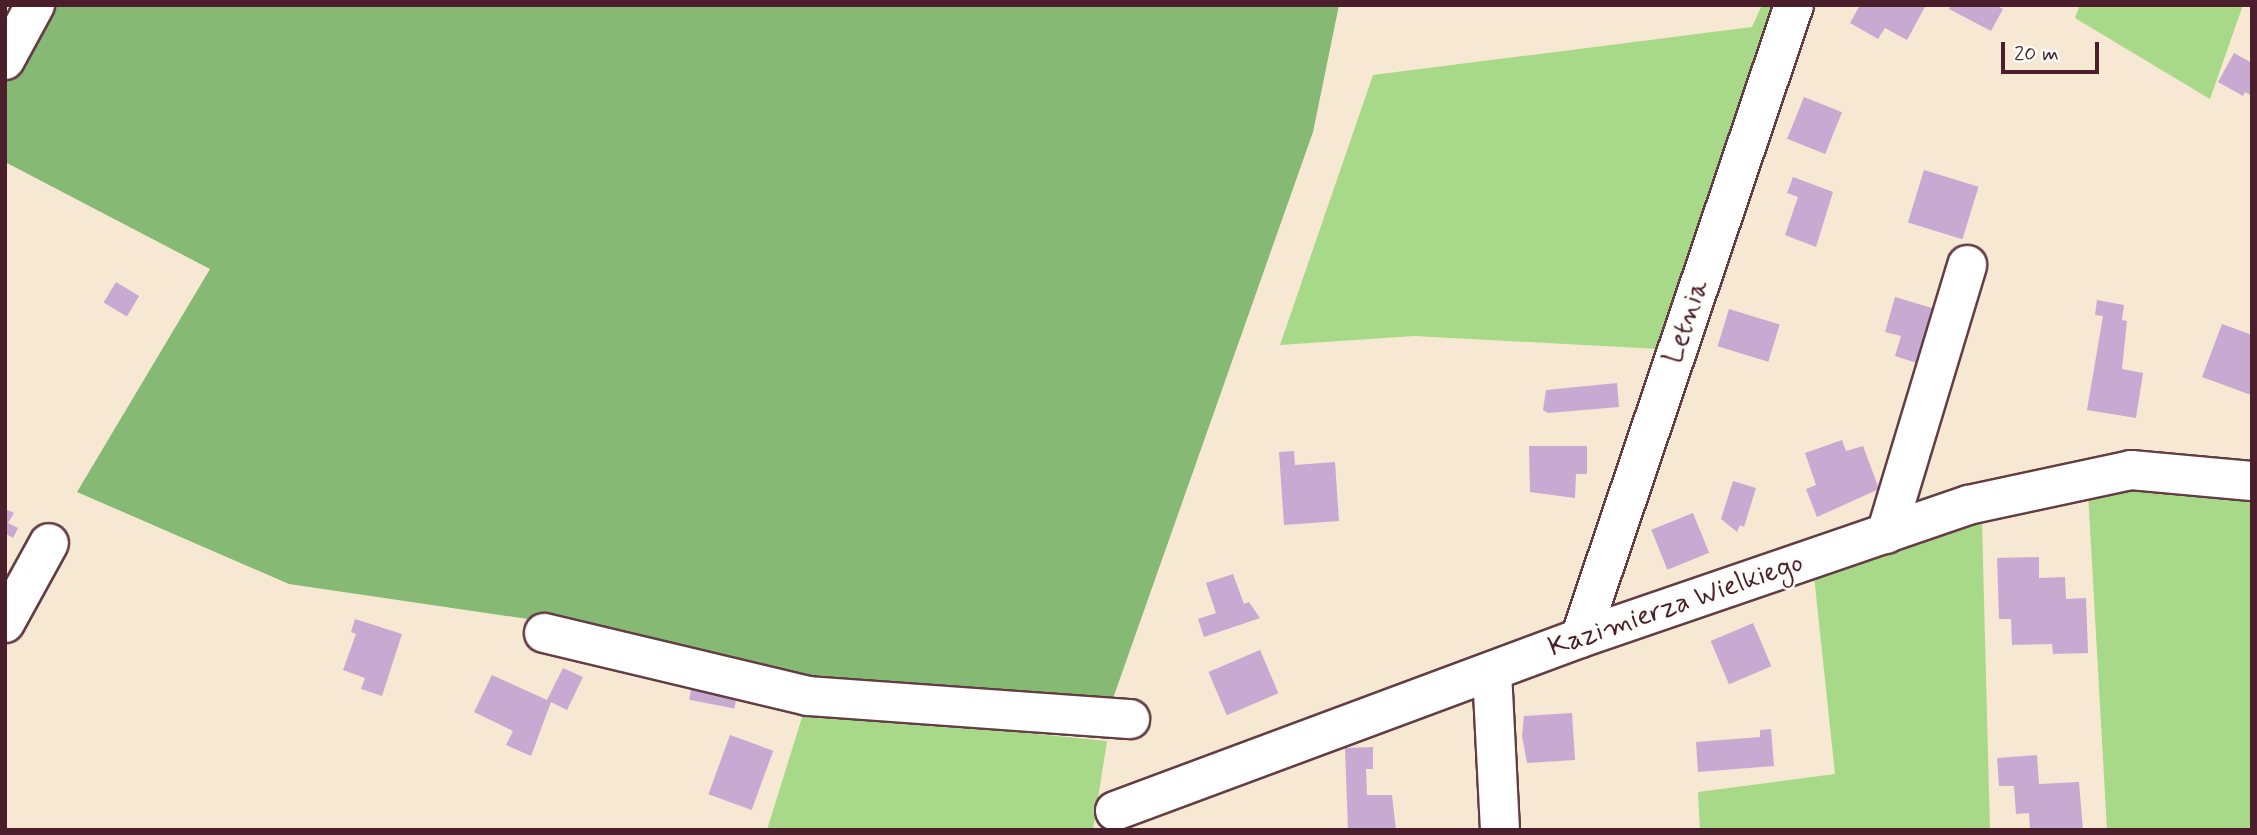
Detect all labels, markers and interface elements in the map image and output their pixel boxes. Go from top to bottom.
scale bar [2005,28,2103,72]
text: 20 m [2014,40,2059,68]
street label: Letnia [1657,276,1717,368]
street label: Kazimierza Wielkiego [1546,547,1806,665]

